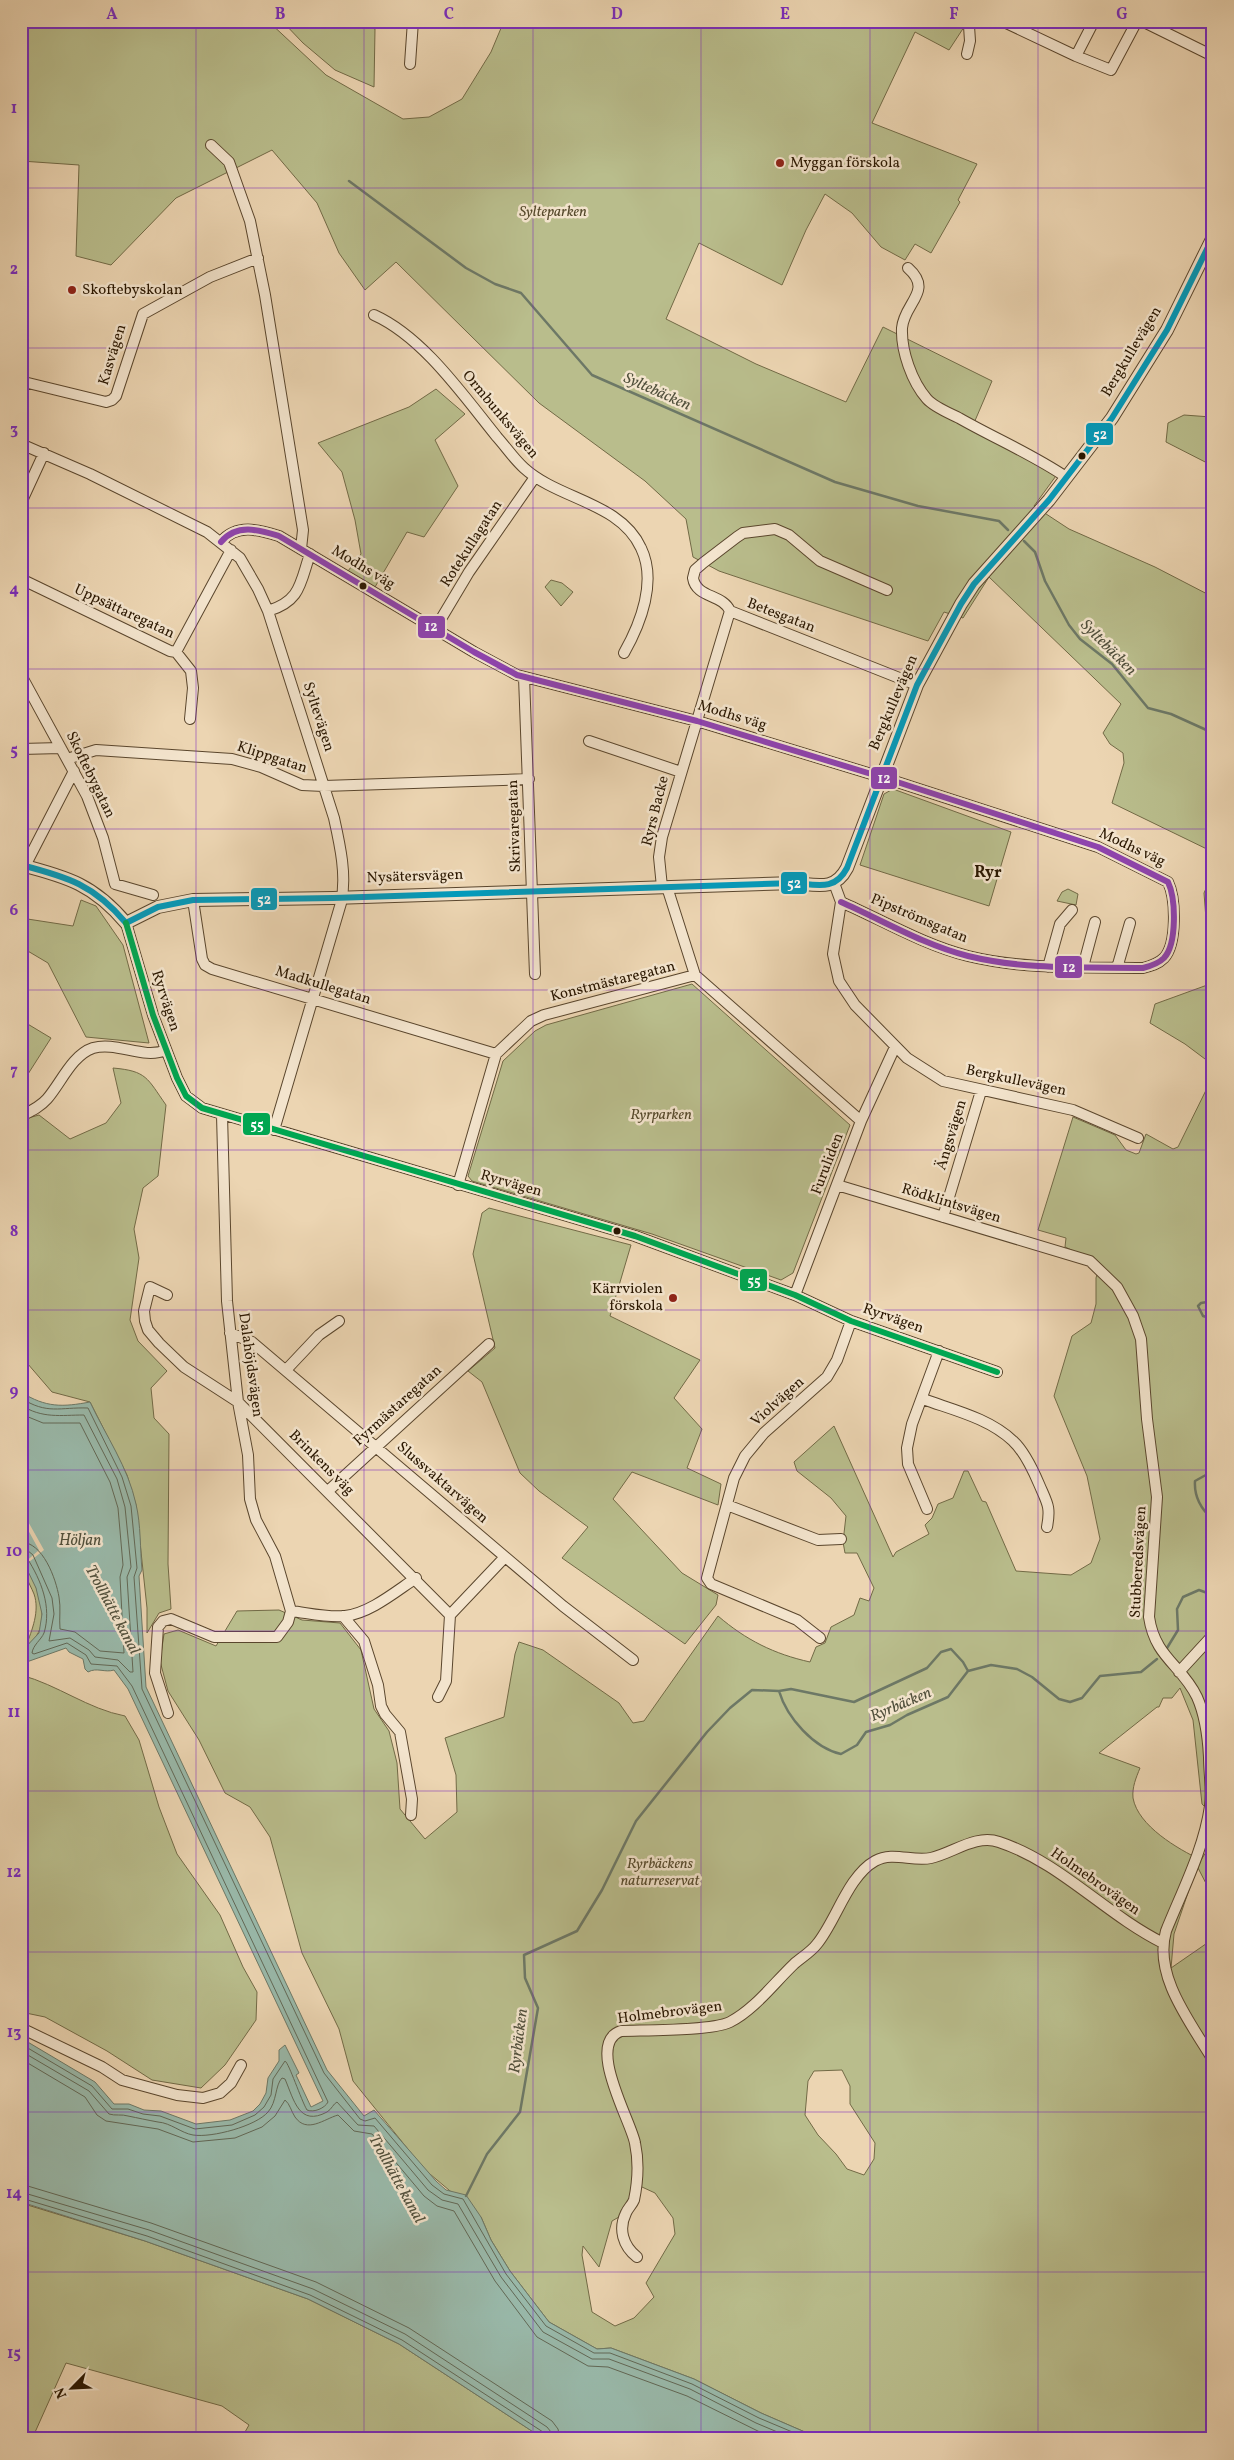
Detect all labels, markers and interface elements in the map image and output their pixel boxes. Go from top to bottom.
text: A [106,4,118,26]
text: B [275,4,286,26]
text: C [444,4,454,26]
text: D [611,4,623,26]
text: E [780,4,790,26]
text: F [949,4,959,26]
text: G [1116,4,1128,26]
text: 1 [11,98,17,120]
place label: Myggan förskola [790,153,900,174]
marker: Myggan förskola [774,157,786,169]
park label: Sylteparken [519,202,587,223]
text: 2 [10,259,18,281]
place label: Skoftebyskolan [82,280,183,301]
marker: Skoftebyskolan [66,284,78,296]
street label: Bergkullevägen [1097,303,1167,401]
street label: Kasvägen [94,322,132,388]
street label: Ormbunksvägen [457,366,543,464]
water label: Syltebäcken [620,367,694,417]
text: 3 [10,419,18,441]
line badge: 52 [1085,422,1114,446]
text: 52 [1093,426,1107,445]
unlabelled marker [1077,451,1087,461]
street label: Rotekullagatan [436,496,508,592]
street label: Modhs väg [327,541,399,595]
text: 4 [9,579,19,601]
street label: Uppsättaregatan [70,579,178,645]
unlabelled marker [358,581,368,591]
street label: Betesgatan [744,593,818,639]
line badge: 12 [417,615,446,639]
water label: Syltebäcken [1075,615,1141,681]
text: 12 [425,618,437,637]
street label: Bergkullevägen [864,652,924,754]
street label: Syltevägen [297,679,339,755]
street label: Modhs väg [695,696,769,737]
street label: Skoftebygatan [60,728,120,822]
street label: Klippgatan [234,737,310,779]
text: 5 [10,740,18,762]
line badge: 12 [870,766,898,790]
text: 12 [878,770,890,789]
street label: Ryrs Backe [637,774,675,848]
street label: Skrivaregatan [503,779,527,873]
street label: Modhs väg [1095,823,1169,873]
district label: Ryr [974,862,1002,884]
street label: Nysätersvägen [366,865,464,889]
line badge: 52 [780,871,808,895]
text: 52 [787,875,801,894]
line badge: 52 [250,887,278,911]
street label: Pipströmsgatan [867,889,971,949]
text: 52 [257,891,271,910]
text: 6 [10,900,19,922]
line badge: 12 [1054,955,1083,979]
street label: Konstmästaregatan [548,956,678,1008]
text: 12 [1063,959,1075,978]
street label: Madkullegatan [272,961,374,1011]
street label: Ryrvägen [145,968,185,1034]
text: 7 [10,1060,18,1082]
street label: Bergkullevägen [964,1060,1068,1102]
street label: Ängsvägen [931,1097,973,1173]
park label: Ryrparken [630,1105,692,1126]
line badge: 55 [242,1112,271,1136]
text: 55 [250,1116,264,1135]
street label: Furuliden [807,1130,849,1198]
street label: Ryrvägen [478,1165,544,1203]
street label: Rödklintsvägen [899,1179,1003,1229]
text: 8 [10,1221,18,1243]
unlabelled marker [612,1226,622,1236]
line badge: 55 [739,1268,768,1292]
text: 55 [747,1272,761,1291]
place label: Kärrviolen förskola [592,1279,663,1317]
marker: Kärrviolen förskola [667,1292,679,1304]
street label: Ryrvägen [860,1299,926,1339]
street label: Dalahöjdsvägen [232,1311,268,1419]
street label: Fyrmästaregatan [349,1360,447,1452]
street label: Violvägen [747,1372,809,1432]
text: 9 [10,1381,19,1403]
street label: Brinkens väg [283,1425,359,1501]
street label: Slussvaktarvägen [392,1437,492,1529]
street label: Stubberedsvägen [1126,1505,1152,1619]
water label: Höljan [59,1530,101,1552]
text: 10 [6,1541,22,1563]
water label: Trollhätte kanal [79,1561,145,1659]
water label: Ryrbäcken [867,1682,935,1728]
text: 11 [8,1702,20,1724]
street label: Holmebrovägen [1046,1843,1144,1921]
park label: Ryrbäckens naturreservat [621,1854,701,1892]
text: 12 [7,1862,21,1884]
street label: Holmebrovägen [616,1996,724,2030]
water label: Ryrbäcken [504,2007,534,2075]
text: 13 [7,2022,21,2044]
water label: Trollhätte kanal [363,2131,429,2227]
text: 14 [6,2183,22,2205]
text: 15 [7,2343,21,2365]
north arrow [48,2362,98,2412]
text: N [51,2384,72,2401]

